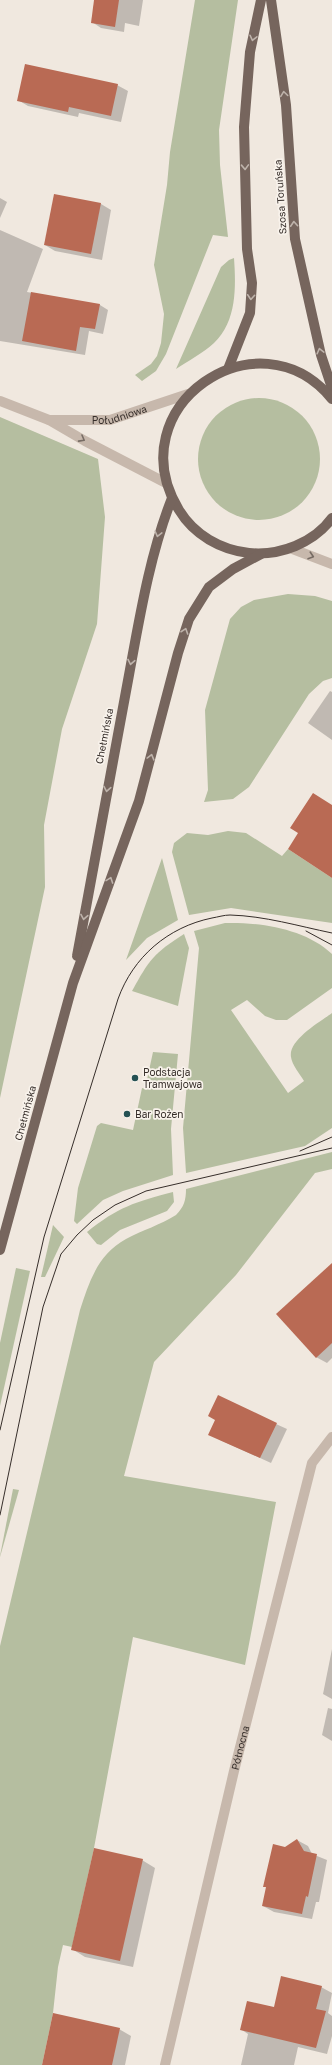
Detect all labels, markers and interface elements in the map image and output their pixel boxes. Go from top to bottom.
one-way arrow [249,35,257,41]
one-way arrow [280,91,289,98]
street label: Szosa Toruńska [271,159,289,235]
one-way arrow [241,164,249,170]
one-way arrow [290,221,299,227]
one-way arrow [246,294,255,300]
one-way arrow [317,348,325,354]
street label: Południowa [92,402,148,426]
one-way arrow [78,435,86,442]
one-way arrow [155,531,163,538]
one-way arrow [308,551,315,559]
one-way arrow [180,628,189,635]
one-way arrow [128,658,136,665]
street label: Chełmińska [93,707,115,765]
one-way arrow [146,753,154,760]
one-way arrow [103,786,111,792]
one-way arrow [105,877,114,884]
one-way arrow [80,914,89,920]
place label: Podstacja Tramwajowa [143,1066,202,1090]
marker: Podstacja Tramwajowa [130,1073,140,1083]
street label: Chełmińska [12,1084,38,1142]
place label: Bar Rożen [135,1108,184,1120]
marker: Bar Rożen [122,1109,132,1119]
street label: Północna [229,1724,251,1771]

